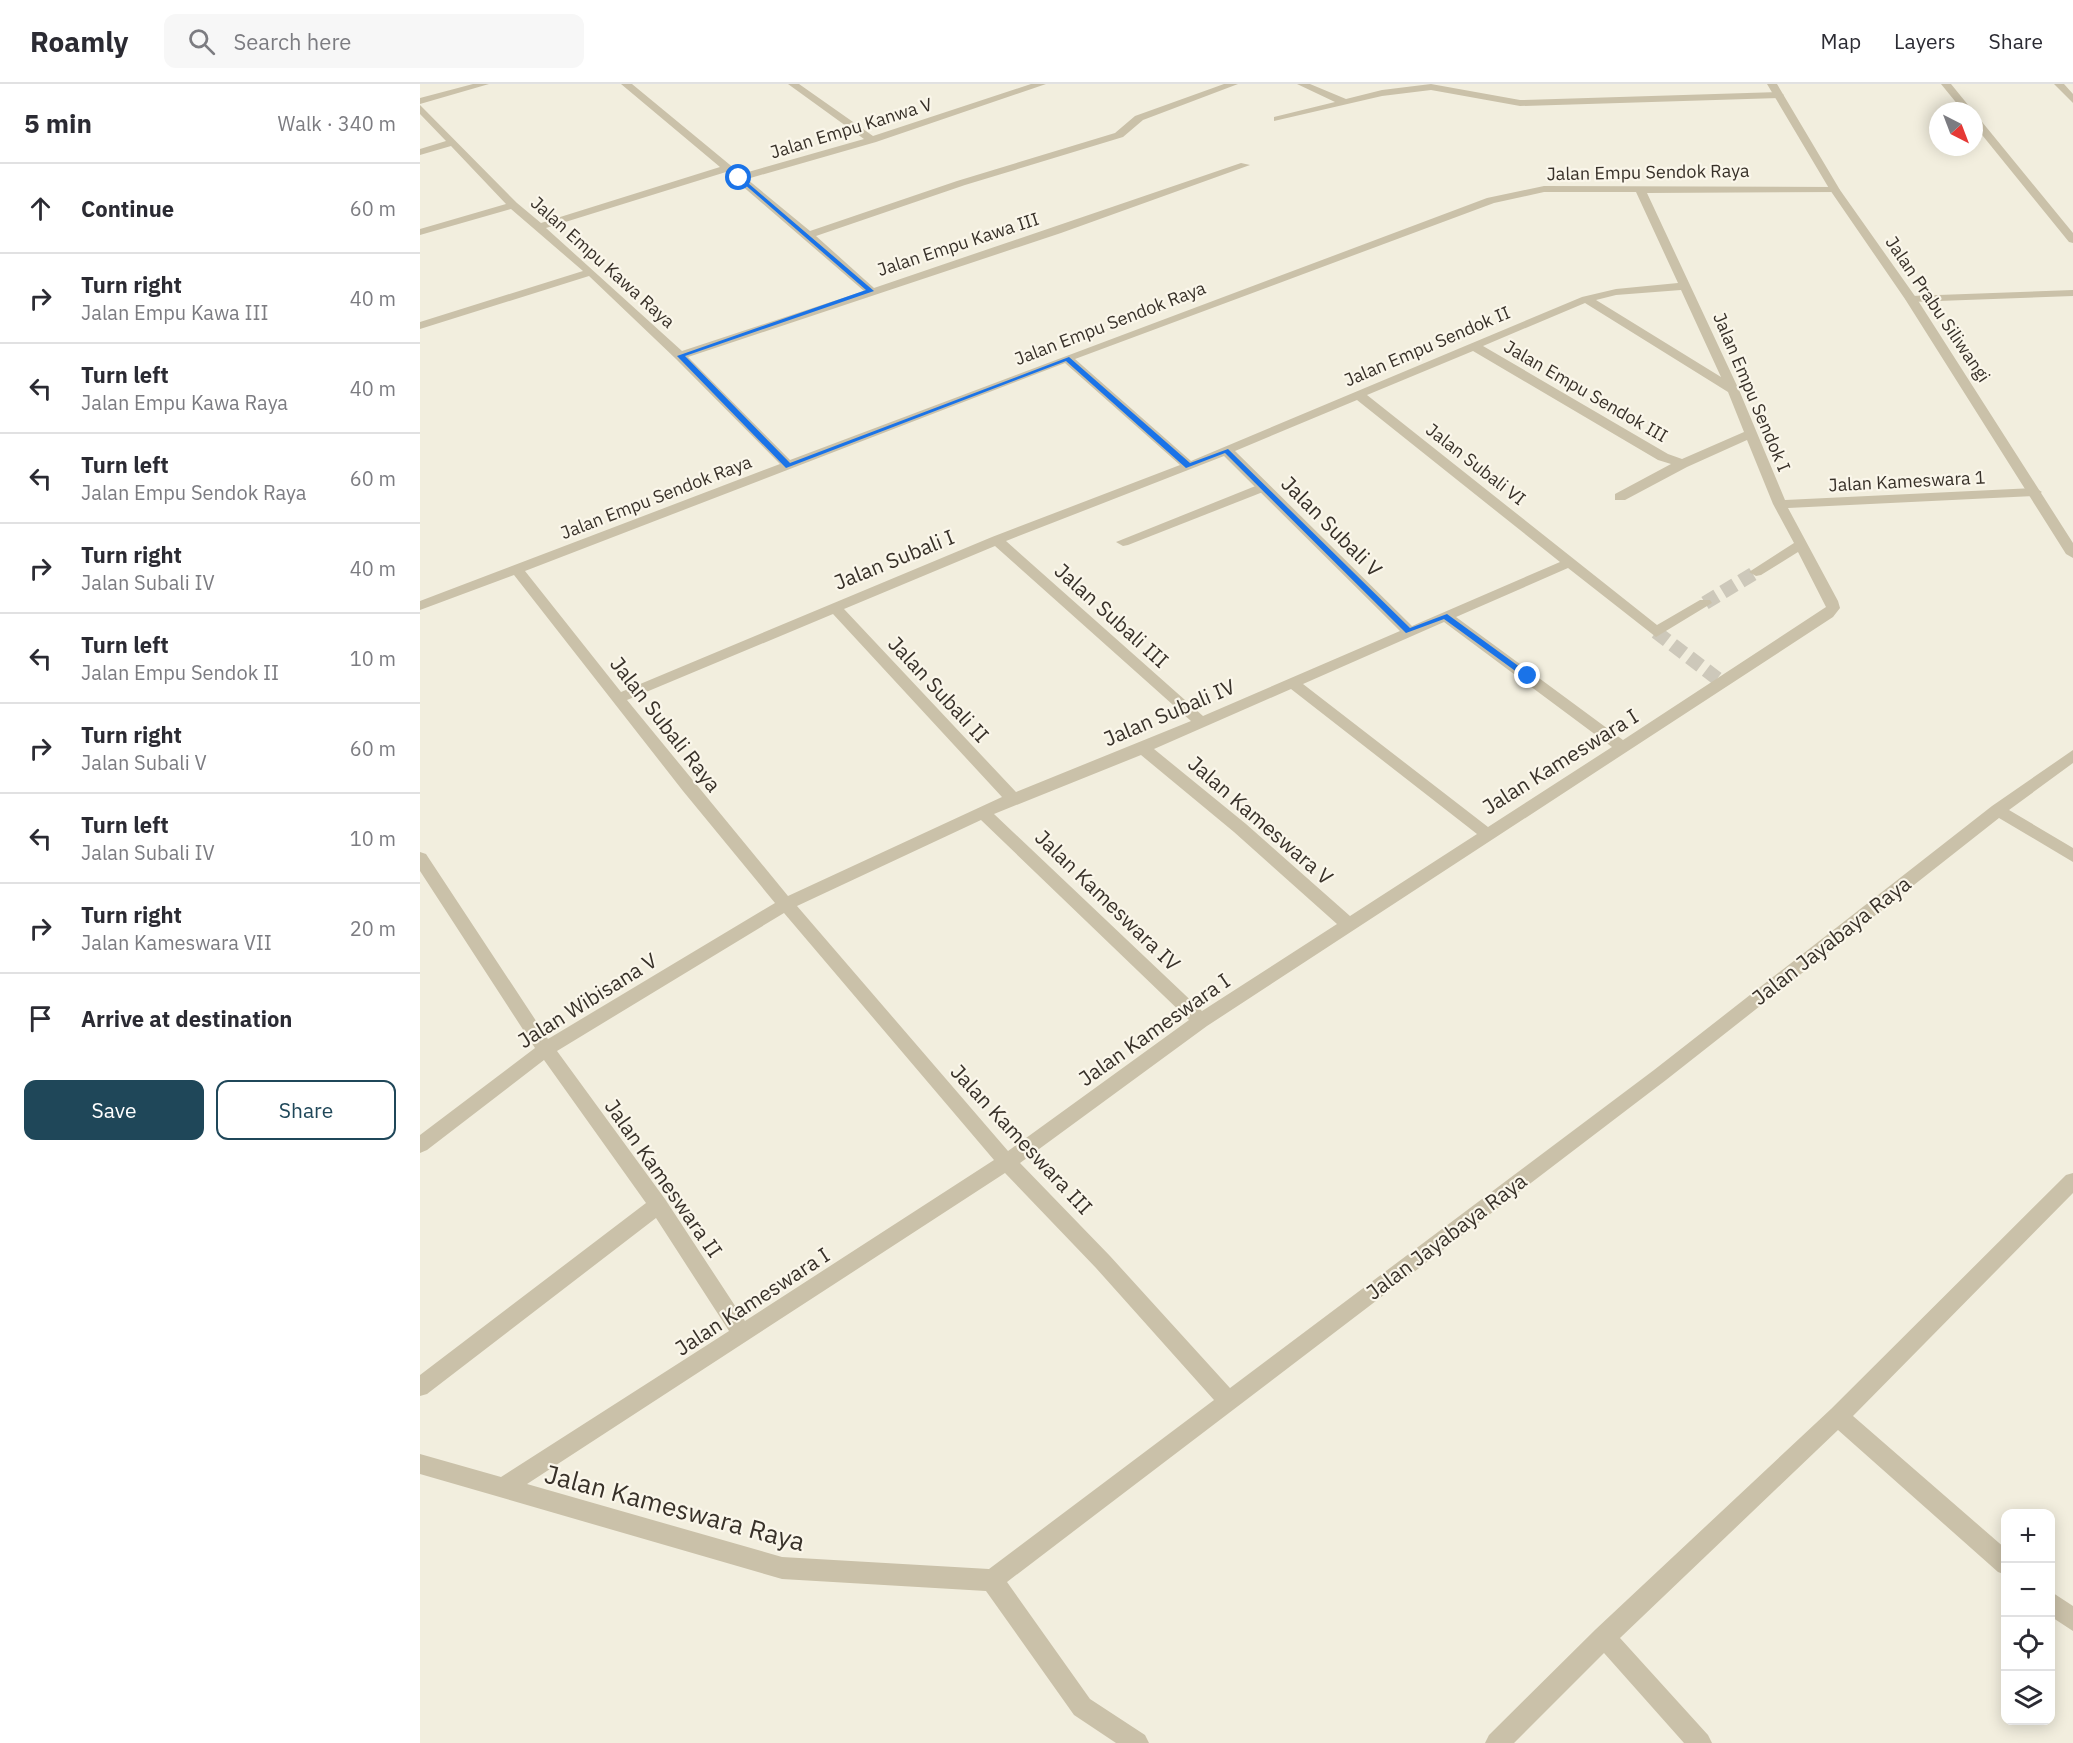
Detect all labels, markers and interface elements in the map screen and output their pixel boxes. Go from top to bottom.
search box [164,14,584,68]
text: Roamly [30,23,128,60]
icon: search [185,25,218,58]
text: Search here [233,27,351,56]
text: Map [1821,27,1861,55]
text: Layers [1894,27,1956,55]
text: Share [1989,27,2043,55]
street label: Jalan Empu Kanwa V [767,92,935,164]
north arrow [1929,102,1983,156]
text: 5 min [24,106,92,140]
text: Walk · 340 m [278,110,396,137]
street label: Jalan Empu Sendok Raya [1546,159,1750,185]
route start [725,164,751,190]
street label: Jalan Empu Kawa Raya [526,191,680,333]
icon: ahead [24,192,57,225]
text: Continue [81,194,174,223]
text: 60 m [350,195,396,222]
street label: Jalan Empu Kawa III [874,207,1042,281]
street label: Jalan Prabu Siliwangi [1881,232,1995,386]
text: Turn right [81,270,182,299]
street label: Jalan Empu Sendok Raya [1011,276,1209,370]
icon: right [24,282,57,315]
text: 40 m [350,285,396,312]
text: Jalan Empu Kawa III [81,299,268,326]
street label: Jalan Empu Sendok II [1341,301,1513,391]
street label: Jalan Empu Sendok I [1708,309,1796,475]
street label: Jalan Empu Sendok III [1500,335,1672,447]
text: Turn left [81,360,169,389]
icon: left [24,372,57,405]
text: 40 m [350,375,396,402]
text: Jalan Empu Kawa Raya [81,389,288,416]
street label: Jalan Subali VI [1422,418,1530,510]
text: Turn left [81,450,169,479]
street label: Jalan Empu Sendok Raya [557,450,755,544]
icon: left [24,462,57,495]
text: 60 m [350,465,396,492]
street label: Jalan Kameswara 1 [1828,465,1986,497]
street label: Jalan Subali V [1275,469,1389,583]
text: Jalan Empu Sendok Raya [81,479,306,506]
street label: Jalan Subali I [830,522,958,596]
text: Turn right [81,540,182,569]
icon: right [24,552,57,585]
text: 40 m [350,555,396,582]
street label: Jalan Subali III [1049,556,1175,674]
text: Jalan Subali IV [81,569,215,596]
text: Turn left [81,630,169,659]
street label: Jalan Subali II [882,630,996,748]
icon: left [24,642,57,675]
text: 10 m [350,645,396,672]
street label: Jalan Subali Raya [604,650,728,798]
text: Jalan Empu Sendok II [81,659,279,686]
route end [1514,662,1540,688]
street label: Jalan Subali IV [1099,672,1239,752]
street label: Jalan Kameswara I [1477,702,1643,820]
text: Turn right [81,720,182,749]
icon: right [24,732,57,765]
text: 60 m [350,735,396,762]
text: Jalan Subali V [81,749,207,776]
street label: Jalan Kameswara V [1183,749,1340,891]
text: Turn left [81,810,169,839]
icon: left [24,822,57,855]
street label: Jalan Kameswara IV [1029,823,1187,977]
text: 10 m [350,825,396,852]
text: Jalan Subali IV [81,839,215,866]
street label: Jalan Jayabaya Raya [1746,869,1916,1011]
text: Turn right [81,900,182,929]
icon: right [24,912,57,945]
text: 20 m [350,915,396,942]
text: Jalan Kameswara VII [81,929,272,956]
street label: Jalan Wibisana V [512,946,662,1054]
street label: Jalan Kameswara I [1073,966,1235,1092]
icon: arrive [24,1002,57,1035]
text: Arrive at destination [81,1004,292,1033]
street label: Jalan Kameswara III [945,1058,1099,1220]
button: Save [24,1080,204,1140]
button: Share [216,1080,396,1140]
street label: Jalan Kameswara II [599,1093,729,1263]
street label: Jalan Jayabaya Raya [1360,1166,1532,1306]
street label: Jalan Kameswara I [669,1240,835,1362]
street label: Jalan Kameswara Raya [541,1456,809,1558]
map controls [2001,1509,2055,1725]
button: + [2001,1509,2055,1563]
button: − [2001,1563,2055,1617]
button: locate [2001,1617,2055,1671]
button: layers [2001,1671,2055,1725]

